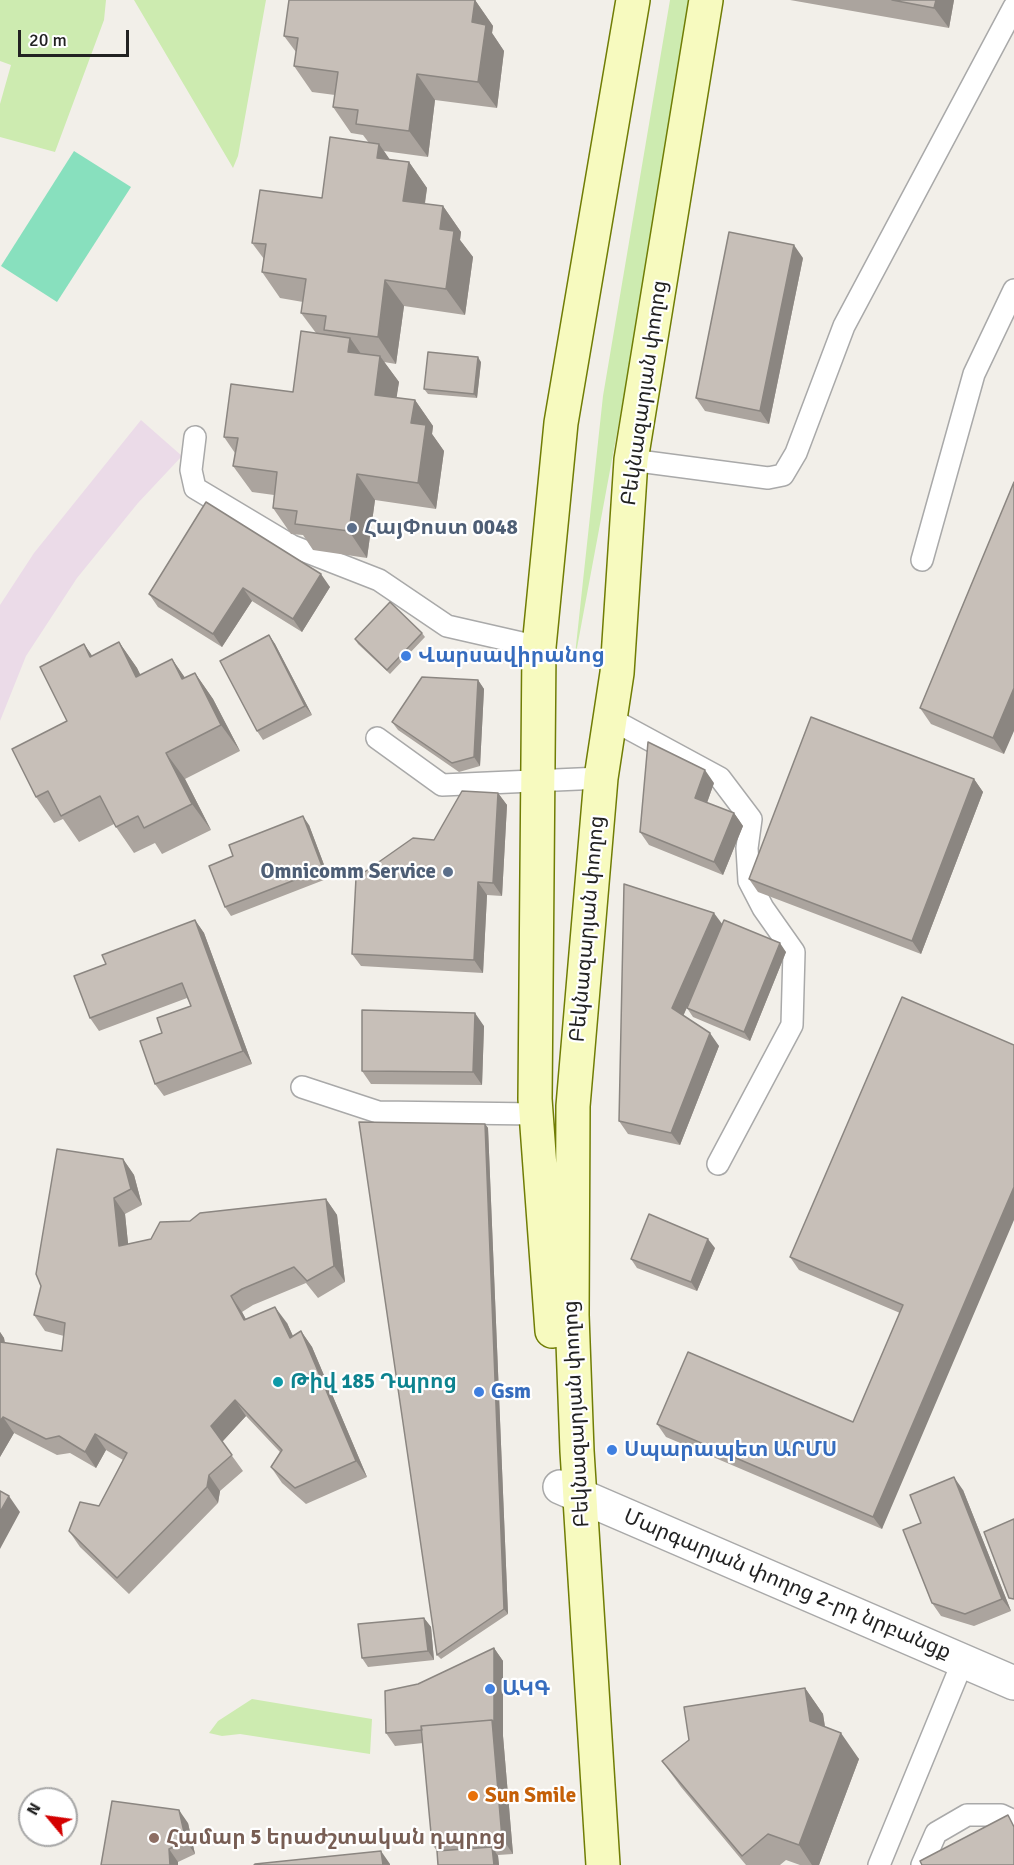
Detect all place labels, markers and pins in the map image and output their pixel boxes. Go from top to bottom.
place label: ՀայՓոստ 0048 [364,515,518,541]
marker: ՀայՓոստ 0048 [345,521,359,535]
place label: Վարսավիրանոց [418,643,605,669]
marker: Վարսավիրանոց [399,649,413,663]
place label: Omnicomm Service [261,859,436,885]
marker: Omnicomm Service [441,865,455,879]
place label: Թիվ 185 Դպրոց [290,1369,457,1395]
marker: Թիվ 185 Դպրոց [271,1375,285,1389]
place label: Gsm [491,1379,531,1405]
marker: Gsm [472,1385,486,1399]
place label: Սպարապետ ԱՐՄՍ [624,1437,837,1463]
marker: Սպարապետ ԱՐՄՍ [605,1443,619,1457]
place label: ԱԿԳ [502,1676,550,1702]
marker: ԱԿԳ [483,1682,497,1696]
place label: Sun Smile [485,1783,576,1809]
marker: Sun Smile [466,1789,480,1803]
place label: Համար 5 երաժշտական դպրոց [166,1825,505,1851]
marker: Համար 5 երաժշտական դպրոց [147,1831,161,1845]

